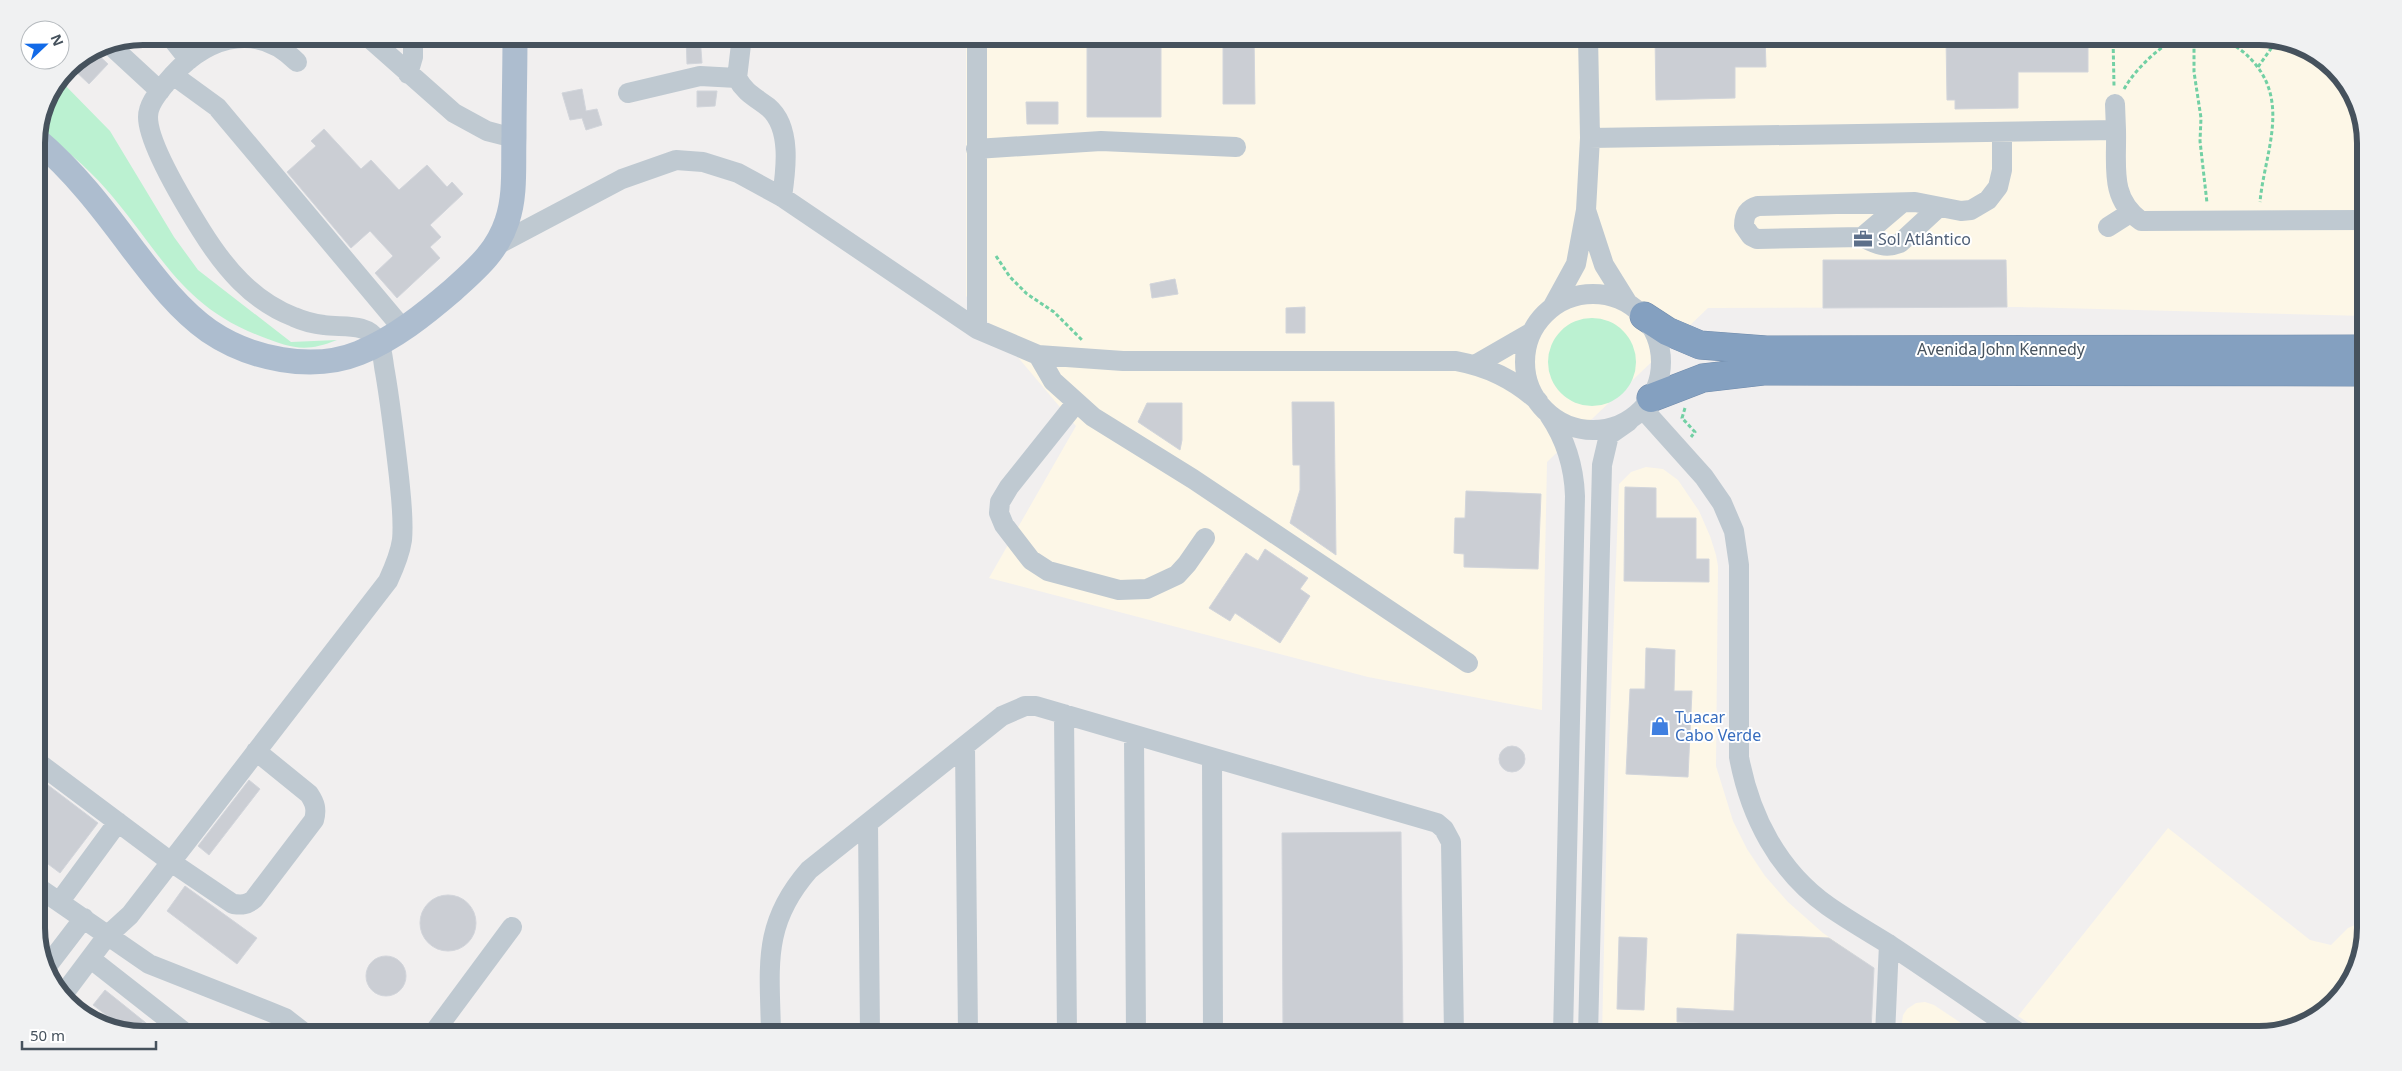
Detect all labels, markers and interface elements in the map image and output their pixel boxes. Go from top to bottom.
north arrow [20,20,70,70]
text: N [47,31,68,49]
office icon: Sol Atlântico [1852,228,1874,250]
place label: Sol Atlântico [1878,228,1971,250]
street label: Avenida John Kennedy [1917,338,2086,360]
place label: Tuacar Cabo Verde [1675,706,1761,746]
shop icon: Tuacar Cabo Verde [1649,715,1671,737]
scale bar [22,1018,156,1050]
text: 50 m [30,1025,65,1045]

